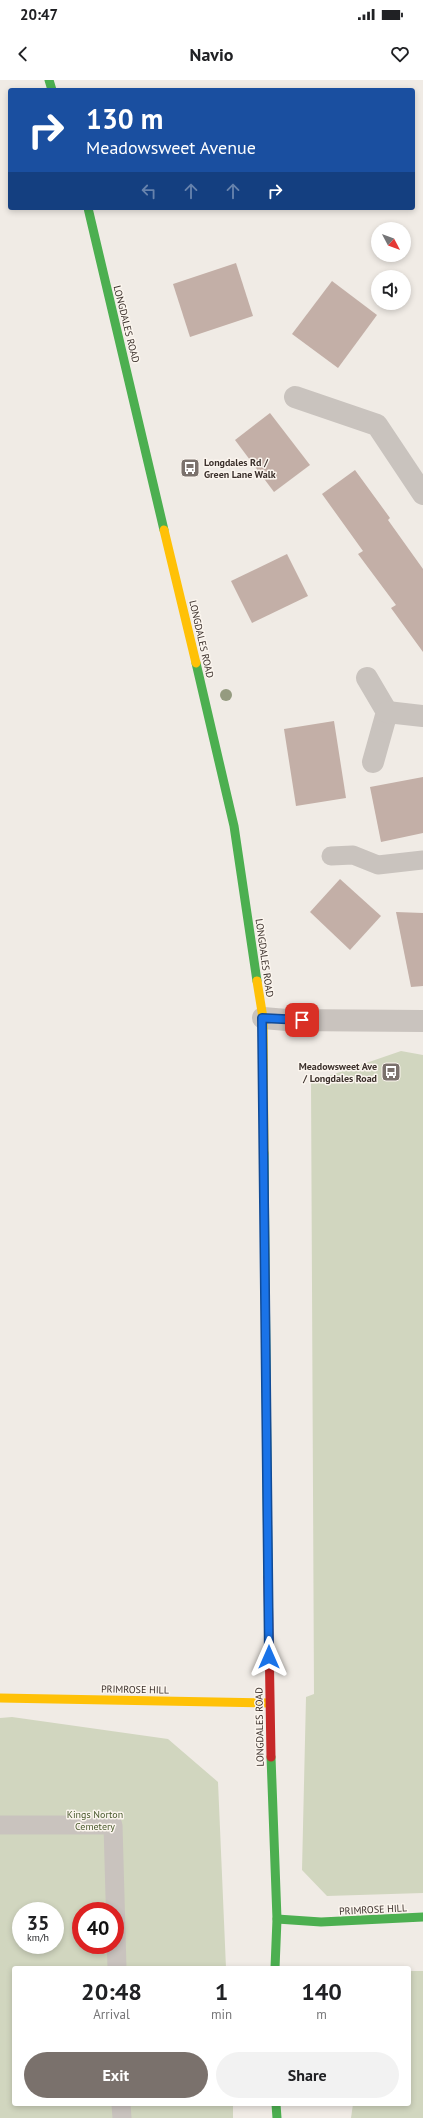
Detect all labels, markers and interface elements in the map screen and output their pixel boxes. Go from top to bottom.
text: 20:47 [20,5,58,24]
icon: back [12,43,34,65]
text: Navio [190,43,233,66]
icon: heart [389,43,411,65]
text: 130 m [86,100,163,137]
icon: right [20,104,72,156]
text: Meadowsweet Avenue [86,136,256,159]
icon: left [138,180,160,202]
icon: ahead [180,180,202,202]
icon: ahead [222,180,244,202]
icon: right [264,180,286,202]
north arrow [371,222,411,262]
map controls [371,222,411,310]
button: sound [371,270,411,310]
street label: LONGDALES ROAD [111,284,142,364]
place label: Longdales Rd / Green Lane Walk [204,456,276,481]
bus stop icon: Longdales Rd / Green Lane Walk [179,457,201,479]
street label: LONGDALES ROAD [186,599,217,679]
street label: LONGDALES ROAD [253,918,276,998]
pin [285,1003,319,1037]
icon: arrive [291,1009,313,1031]
place label: Meadowsweet Ave / Longdales Road [299,1060,377,1085]
bus stop icon: Meadowsweet Ave / Longdales Road [380,1061,402,1083]
position arrow [248,1636,290,1678]
street label: PRIMROSE HILL [101,1682,169,1697]
street label: LONGDALES ROAD [252,1687,267,1767]
park label: Kings Norton Cemetery [67,1808,123,1833]
street label: PRIMROSE HILL [339,1901,407,1918]
speed limit sign: 40 [72,1902,124,1954]
text: 35 [27,1910,49,1936]
text: km/h [27,1931,49,1944]
text: 20:48 [81,1976,142,2007]
text: 1 [215,1976,228,2007]
text: 140 [301,1976,342,2007]
text: Arrival [93,2006,130,2023]
text: min [211,2006,232,2023]
text: m [316,2006,327,2023]
button: Exit [24,2052,208,2098]
button: Share [216,2052,399,2098]

